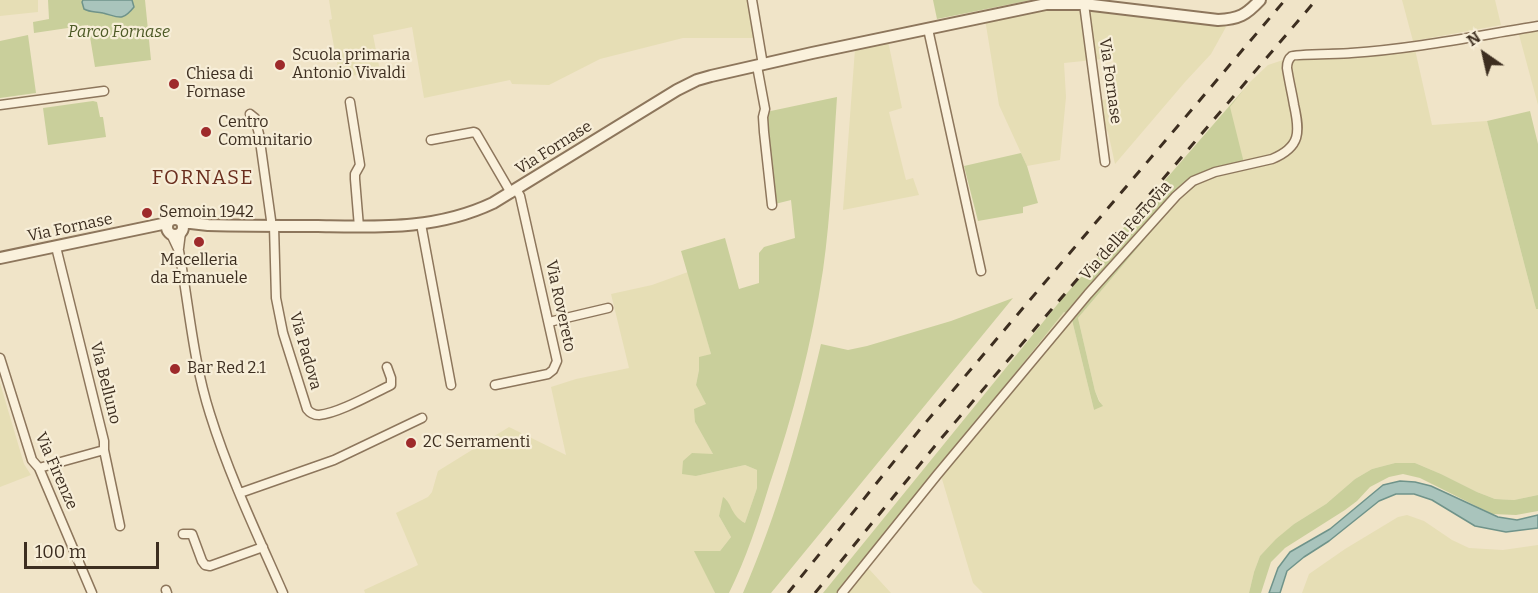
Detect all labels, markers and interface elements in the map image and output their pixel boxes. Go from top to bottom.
park label: Parco Fornase [68,23,170,43]
north arrow [1454,24,1514,84]
text: N [1463,27,1484,50]
street label: Via Fornase [1094,37,1126,125]
place label: Scuola primaria Antonio Vivaldi [292,46,410,84]
marker: Scuola primaria Antonio Vivaldi [273,58,287,72]
place label: Chiesa di Fornase [186,65,253,103]
marker: Chiesa di Fornase [167,77,181,91]
place label: Centro Comunitario [218,113,312,151]
street label: Via Fornase [512,117,596,179]
marker: Centro Comunitario [199,125,213,139]
district label: FORNASE [152,166,254,190]
street label: Via della Ferrovia [1076,177,1176,285]
place label: Semoin 1942 [159,203,254,223]
marker: Semoin 1942 [140,206,154,220]
street label: Via Fornase [26,210,114,246]
marker: Macelleria da Emanuele [192,235,206,249]
place label: Macelleria da Emanuele [150,251,248,289]
street label: Via Rovereto [541,258,579,354]
street label: Via Padova [285,310,325,392]
street label: Via Belluno [85,340,125,426]
place label: Bar Red 2.1 [187,359,266,379]
marker: Bar Red 2.1 [168,362,182,376]
street label: Via Firenze [30,429,82,513]
place label: 2C Serramenti [423,433,530,453]
marker: 2C Serramenti [404,436,418,450]
scale bar [27,530,162,568]
text: 100 m [35,541,86,563]

